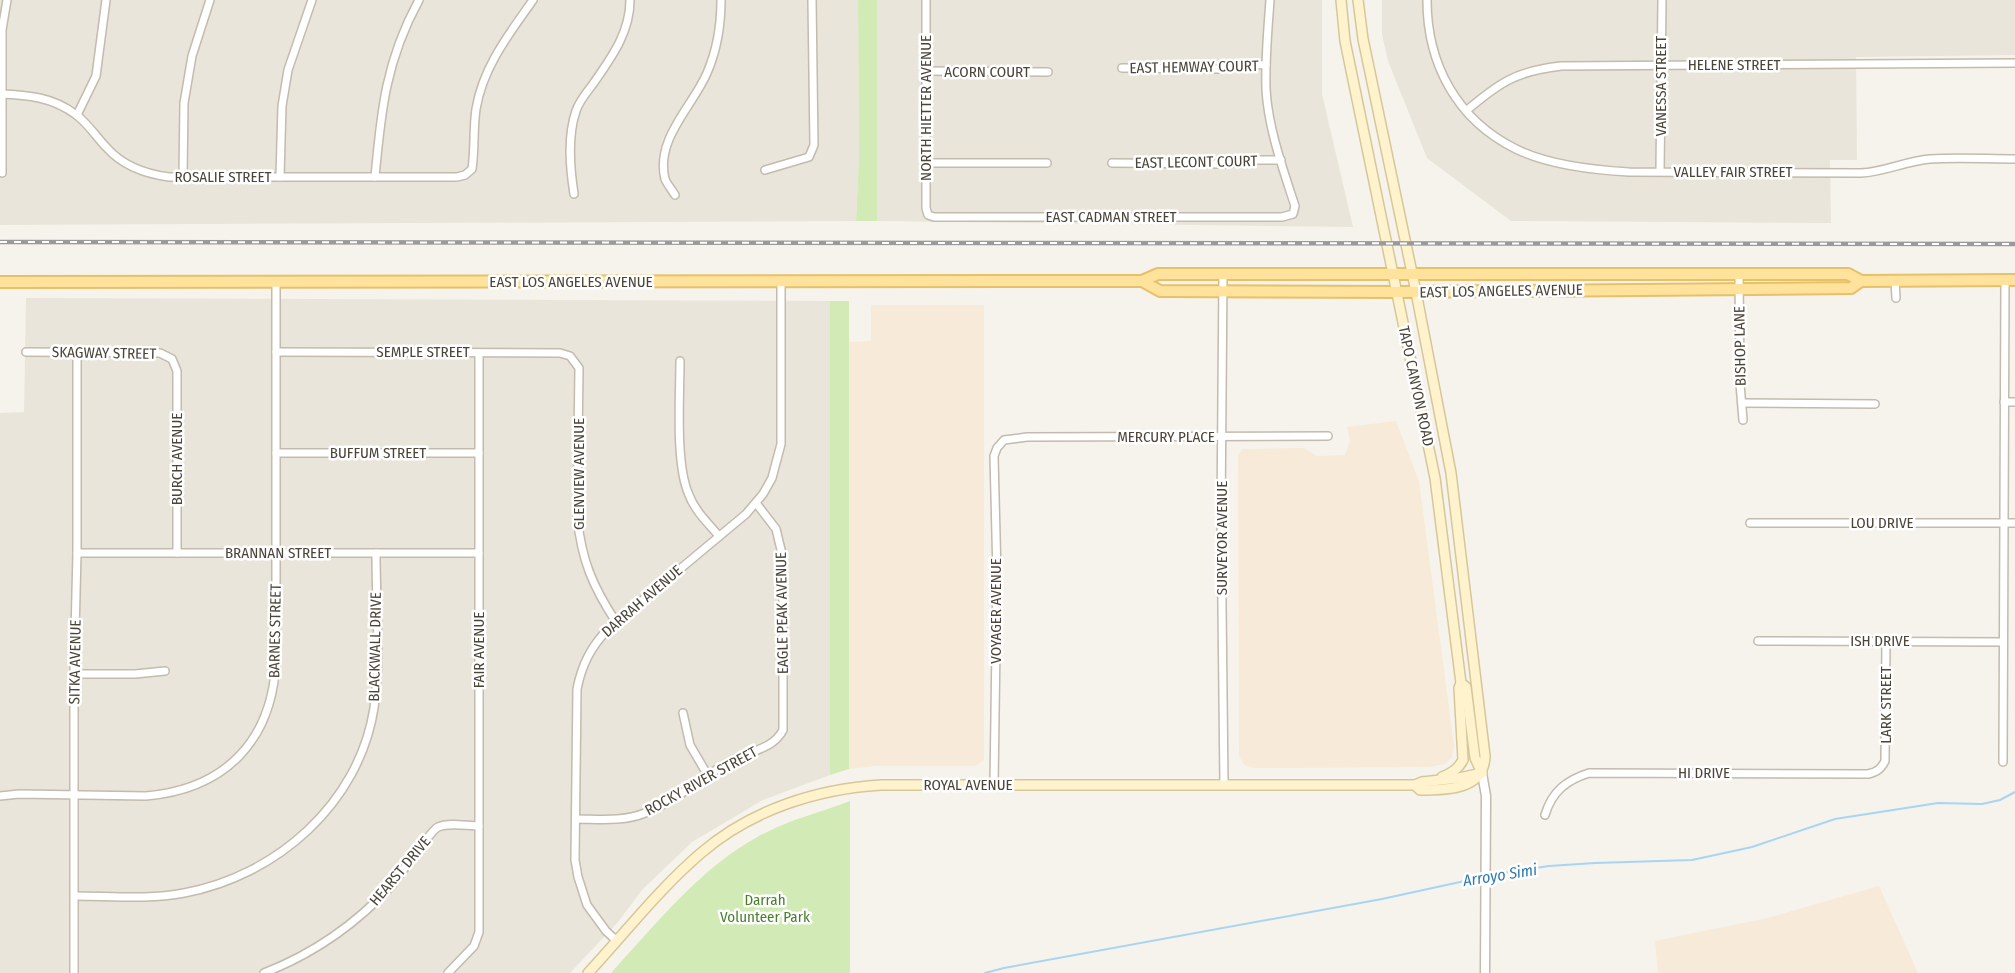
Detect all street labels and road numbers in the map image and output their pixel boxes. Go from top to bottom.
street label: NORTH HIETTER AVENUE [917,35,935,181]
street label: VANESSA STREET [1652,36,1670,136]
street label: HELENE STREET [1688,56,1780,74]
street label: EAST HEMWAY COURT [1129,57,1259,77]
street label: ACORN COURT [944,63,1030,81]
street label: EAST LECONT COURT [1135,152,1258,172]
street label: VALLEY FAIR STREET [1673,163,1793,181]
street label: ROSALIE STREET [174,168,272,186]
street label: EAST CADMAN STREET [1045,208,1177,226]
street label: EAST LOS ANGELES AVENUE [489,273,653,291]
street label: EAST LOS ANGELES AVENUE [1419,281,1583,301]
street label: BISHOP LANE [1730,306,1750,386]
street label: TAPO CANYON ROAD [1394,324,1438,448]
street label: SKAGWAY STREET [52,343,156,363]
street label: SEMPLE STREET [376,343,470,361]
street label: BURCH AVENUE [168,413,186,505]
street label: GLENVIEW AVENUE [570,418,588,530]
street label: MERCURY PLACE [1117,428,1215,446]
street label: BUFFUM STREET [330,444,426,462]
street label: SURVEYOR AVENUE [1213,481,1231,595]
street label: LOU DRIVE [1850,514,1914,532]
street label: BRANNAN STREET [225,544,331,562]
street label: EAGLE PEAK AVENUE [772,552,792,674]
street label: VOYAGER AVENUE [987,558,1005,664]
street label: DARRAH AVENUE [598,561,686,641]
street label: BARNES STREET [265,584,285,678]
street label: BLACKWALL DRIVE [365,592,385,702]
street label: FAIR AVENUE [470,612,488,688]
street label: SITKA AVENUE [65,619,85,705]
street label: ISH DRIVE [1850,632,1910,650]
street label: LARK STREET [1877,666,1895,744]
street label: ROCKY RIVER STREET [642,743,760,819]
street label: HI DRIVE [1678,764,1730,782]
street label: ROYAL AVENUE [923,776,1013,794]
street label: HEARST DRIVE [366,833,434,909]

